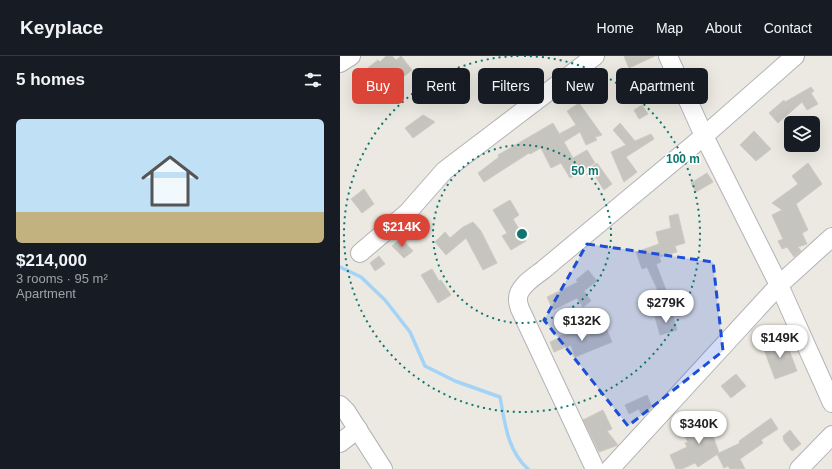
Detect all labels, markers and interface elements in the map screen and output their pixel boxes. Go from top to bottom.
text: Keyplace [20,17,103,38]
text: Home [597,20,634,36]
text: Map [656,20,683,36]
text: About [705,20,742,36]
text: Contact [764,20,812,36]
chip: Buy [352,68,404,104]
chip: Rent [412,68,470,104]
chip: Filters [478,68,544,104]
chip: New [552,68,608,104]
chip: Apartment [616,68,708,104]
icon: filters [302,69,324,91]
text: 5 homes [16,70,85,89]
map controls [784,116,820,152]
button: layers [784,116,820,152]
icon: home [134,145,206,217]
text: 100 m [666,152,700,166]
text: 50 m [571,164,599,178]
pin: $214K [374,214,430,248]
text: $214K [383,219,421,234]
centre of rings [515,227,529,241]
text: $214,000 [16,251,87,270]
text: 3 rooms · 95 m² [16,271,108,286]
text: Apartment [16,286,76,301]
pin: $279K [638,290,694,324]
text: $279K [647,295,685,310]
pin: $132K [554,308,610,342]
text: $132K [563,313,601,328]
pin: $149K [752,325,808,359]
text: $149K [761,330,799,345]
pin: $340K [671,411,727,445]
text: $340K [680,416,718,431]

